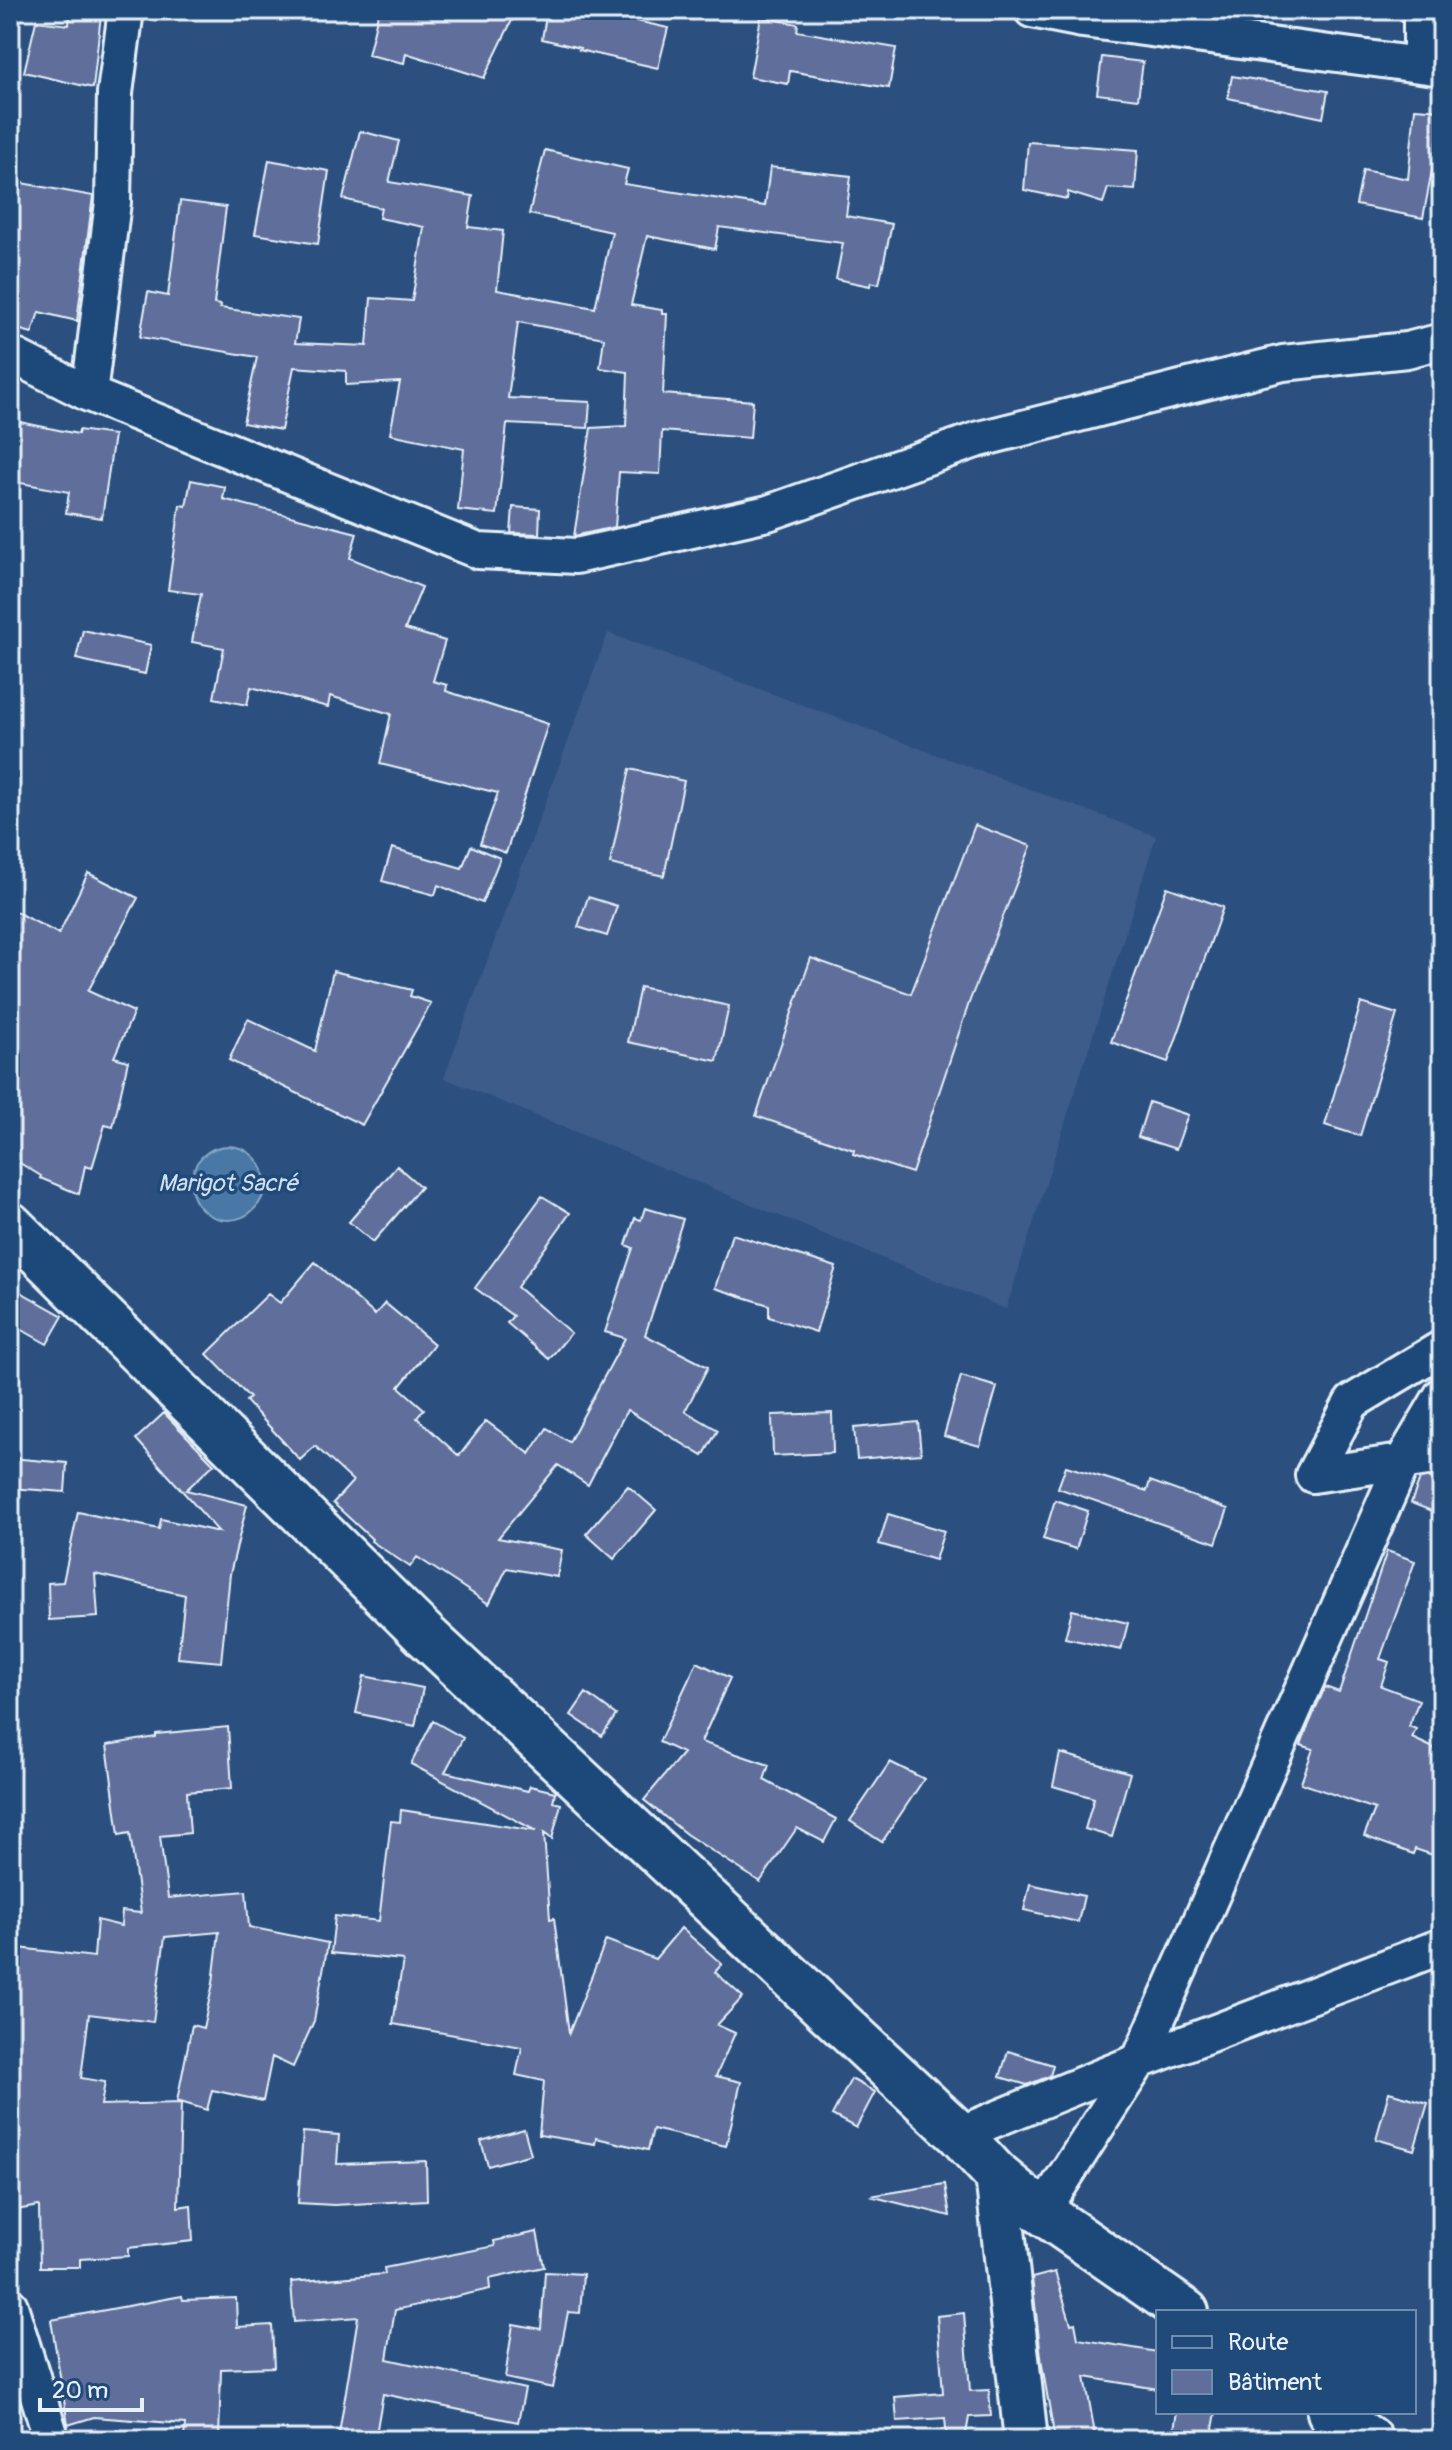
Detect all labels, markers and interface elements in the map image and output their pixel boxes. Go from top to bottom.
water label: Marigot Sacré [158,1169,299,1198]
legend [1156,2310,1416,2414]
text: Route [1228,2328,1289,2357]
scale bar [40,2362,142,2412]
text: Bâtiment [1228,2368,1322,2397]
text: 20 m [52,2376,108,2405]

